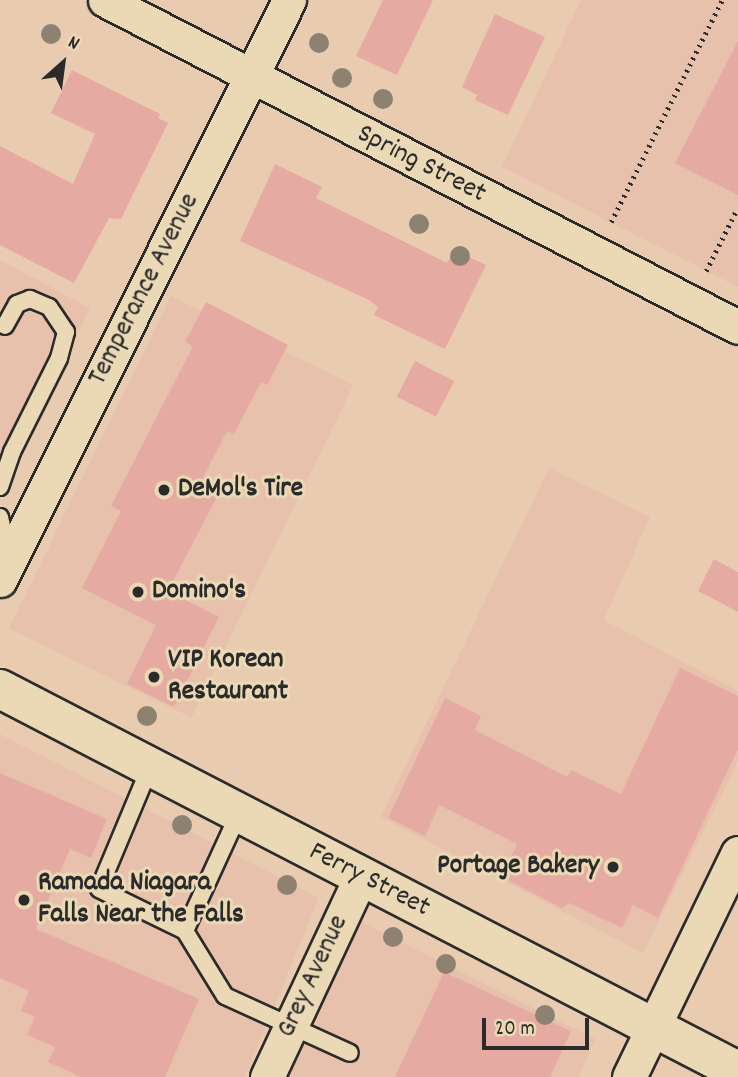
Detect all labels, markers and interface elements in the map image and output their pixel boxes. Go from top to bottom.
north arrow [28,28,98,98]
text: N [63,30,84,58]
street label: Spring Street [351,118,491,212]
street label: Temperance Avenue [82,188,208,392]
place label: DeMol's Tire [178,473,303,507]
marker: DeMol's Tire [156,482,172,498]
place label: Domino's [152,575,246,609]
marker: Domino's [130,584,146,600]
place label: VIP Korean Restaurant [168,644,288,710]
marker: VIP Korean Restaurant [146,669,162,685]
street label: Ferry Street [303,836,435,926]
place label: Portage Bakery [437,850,599,884]
marker: Portage Bakery [605,859,621,875]
place label: Ramada Niagara Falls Near the Falls [38,867,244,933]
marker: Ramada Niagara Falls Near the Falls [16,892,32,908]
street label: Grey Avenue [271,910,357,1044]
scale bar [486,1004,593,1048]
text: 20 m [495,1015,535,1045]

